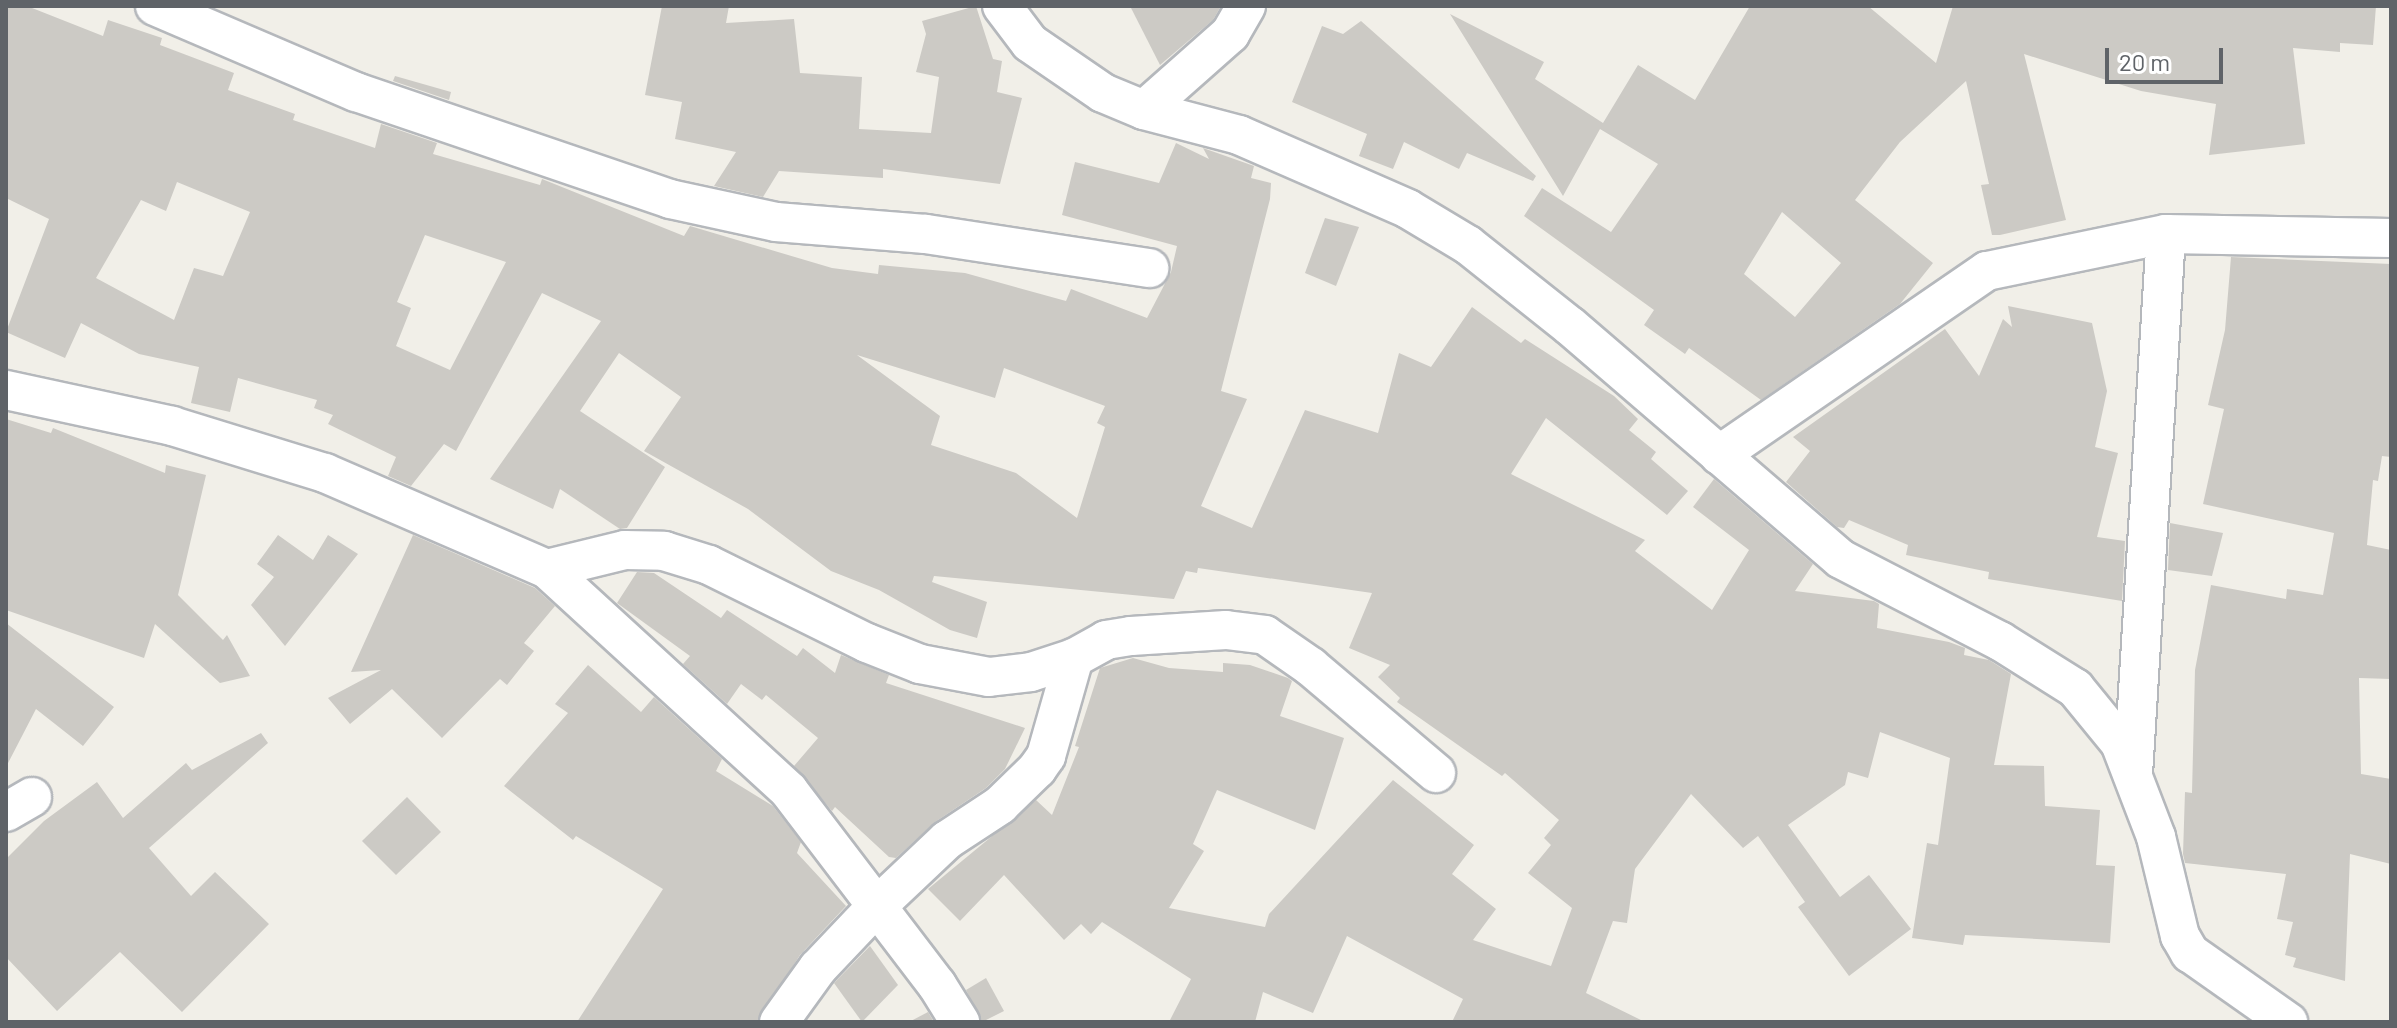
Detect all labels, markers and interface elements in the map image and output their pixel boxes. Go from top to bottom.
scale bar [2109,32,2227,82]
text: 20 m [2119,47,2170,76]

